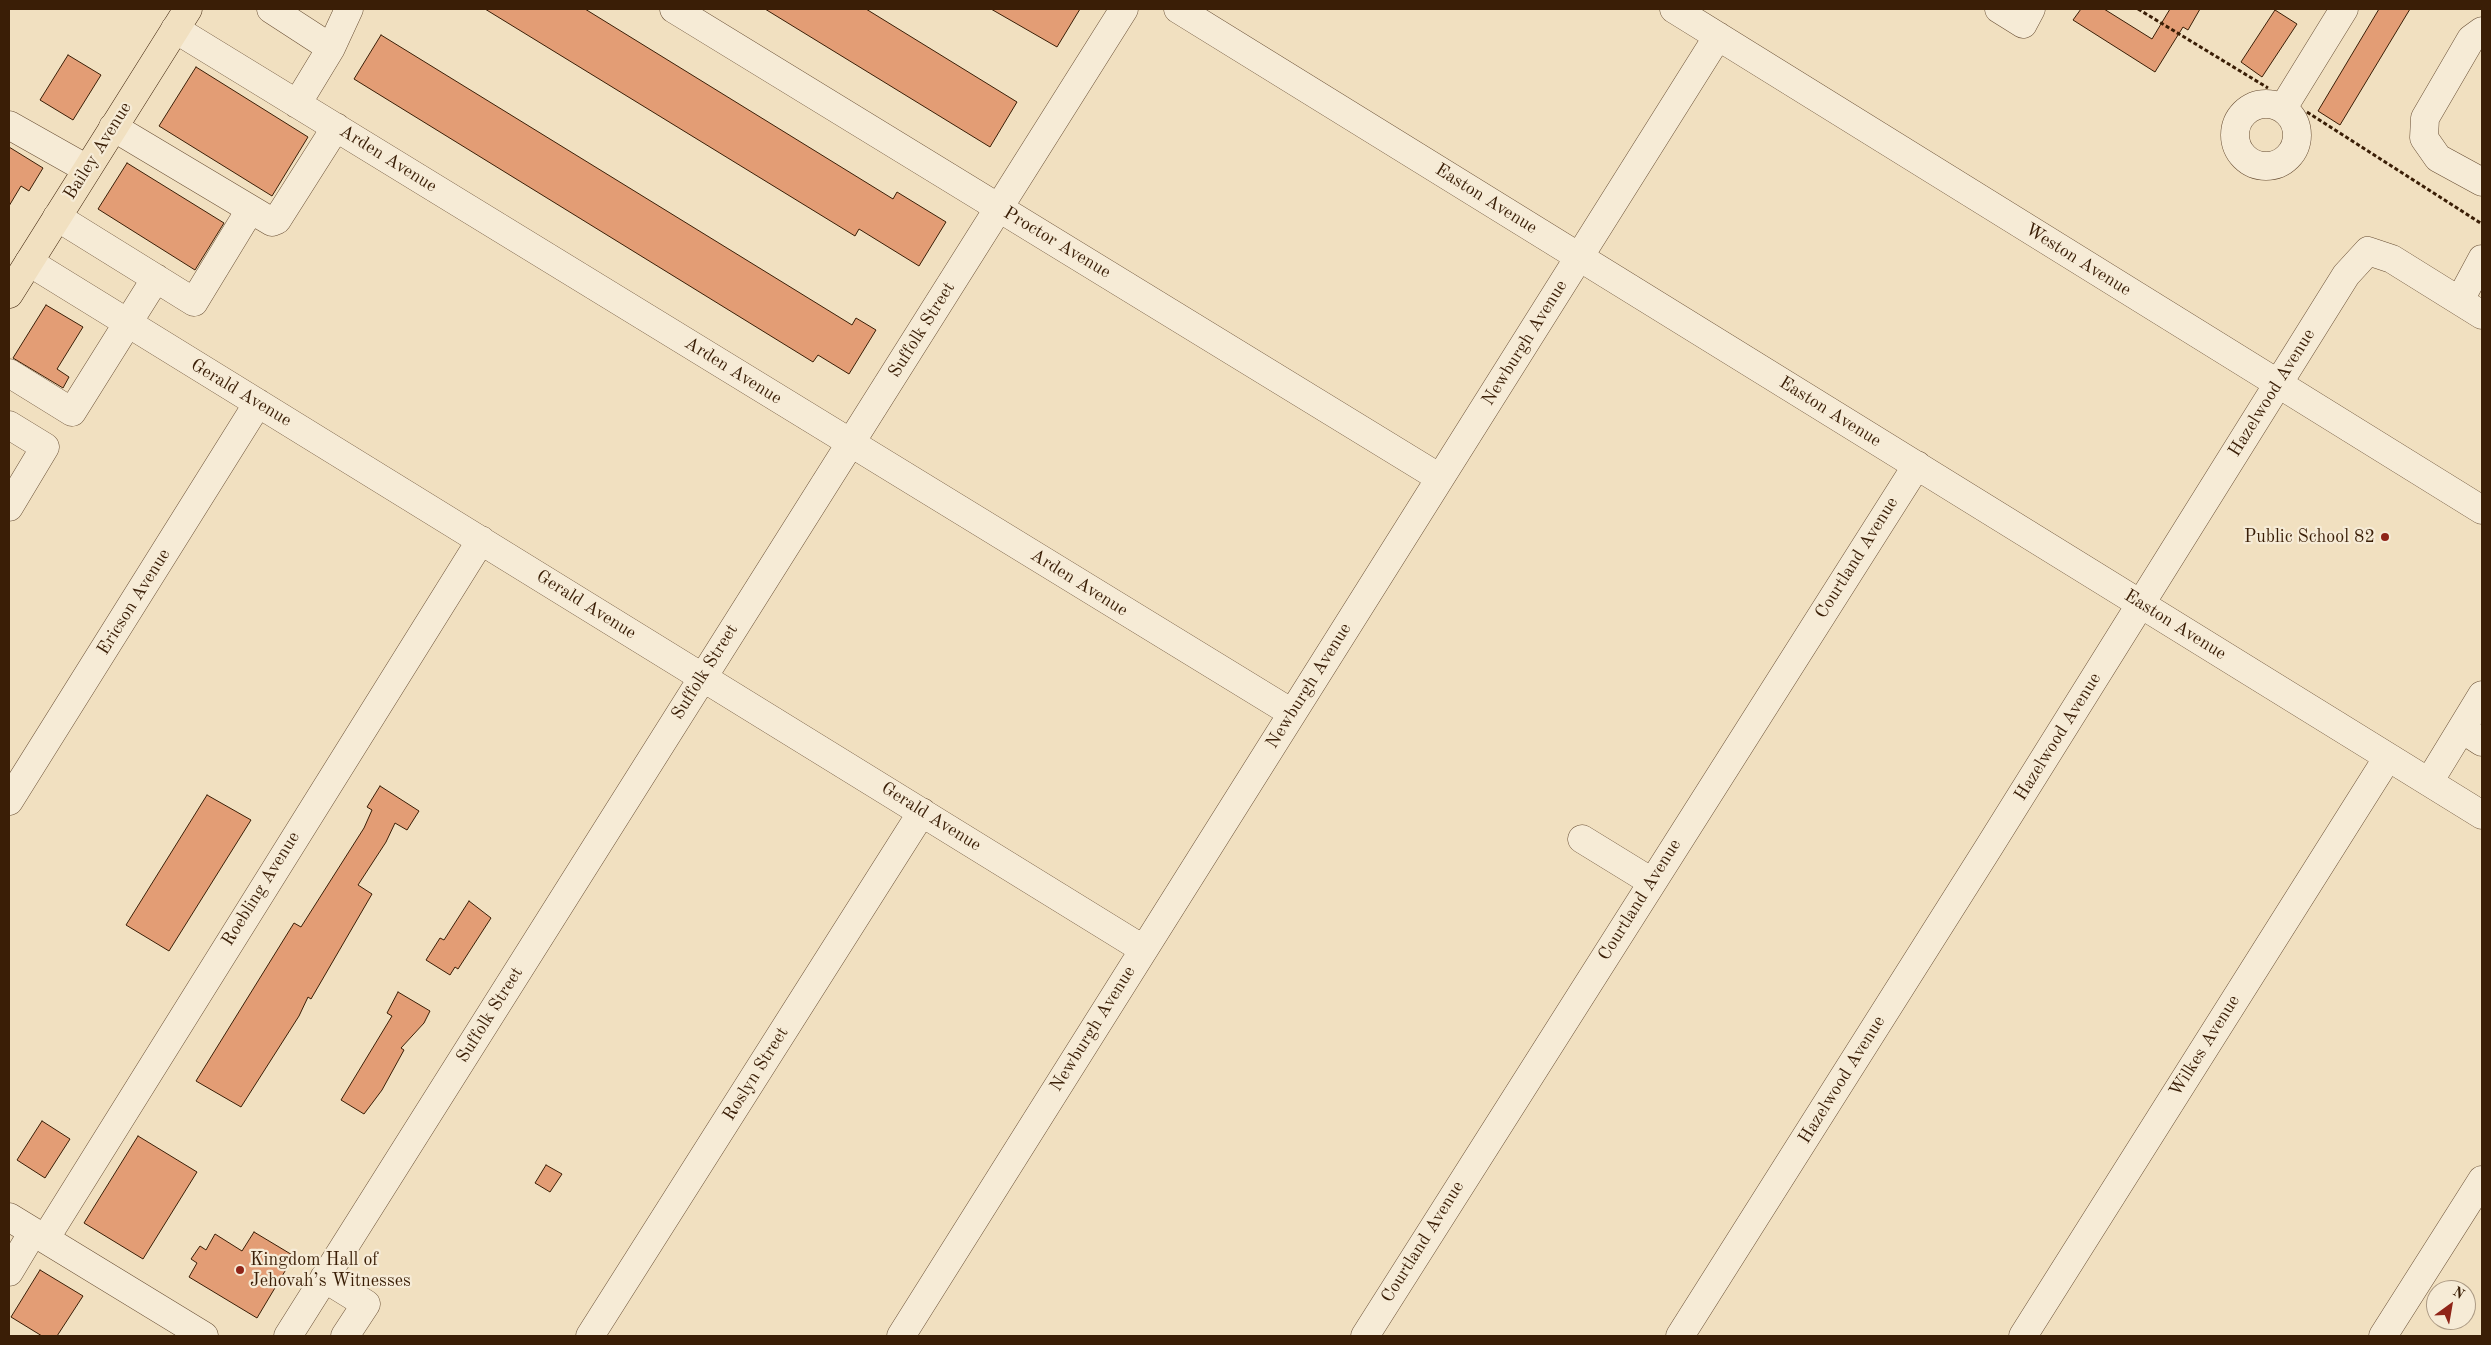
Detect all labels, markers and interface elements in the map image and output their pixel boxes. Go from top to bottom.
street label: Bailey Avenue [59,98,137,204]
street label: Arden Avenue [335,121,441,197]
street label: Easton Avenue [1431,159,1541,239]
street label: Proctor Avenue [999,203,1115,283]
street label: Weston Avenue [2021,219,2135,301]
street label: Newburgh Avenue [1478,276,1572,410]
street label: Suffolk Street [884,278,960,382]
street label: Hazelwood Avenue [2224,325,2320,461]
street label: Arden Avenue [680,333,786,409]
street label: Gerald Avenue [187,354,295,432]
street label: Easton Avenue [1775,372,1885,452]
street label: Courtland Avenue [1811,493,1903,623]
place label: Public School 82 [2244,526,2375,548]
marker: Public School 82 [2379,531,2391,543]
street label: Ericson Avenue [93,545,175,659]
street label: Arden Avenue [1026,545,1132,621]
street label: Gerald Avenue [532,566,640,644]
street label: Easton Avenue [2120,585,2230,665]
street label: Newburgh Avenue [1262,619,1356,753]
street label: Suffolk Street [667,620,743,724]
street label: Hazelwood Avenue [2010,669,2106,805]
street label: Gerald Avenue [877,778,985,856]
street label: Roebling Avenue [217,828,305,950]
street label: Courtland Avenue [1594,835,1686,965]
street label: Newburgh Avenue [1046,962,1140,1096]
street label: Suffolk Street [452,963,528,1067]
street label: Wilkes Avenue [2165,991,2245,1101]
street label: Hazelwood Avenue [1794,1012,1890,1148]
street label: Roslyn Street [719,1023,793,1125]
street label: Courtland Avenue [1377,1177,1469,1307]
place label: Kingdom Hall of Jehovah’s Witnesses [250,1249,411,1292]
marker: Kingdom Hall of Jehovah’s Witnesses [234,1264,246,1276]
north arrow [2426,1280,2476,1330]
text: N [2450,1284,2467,1302]

